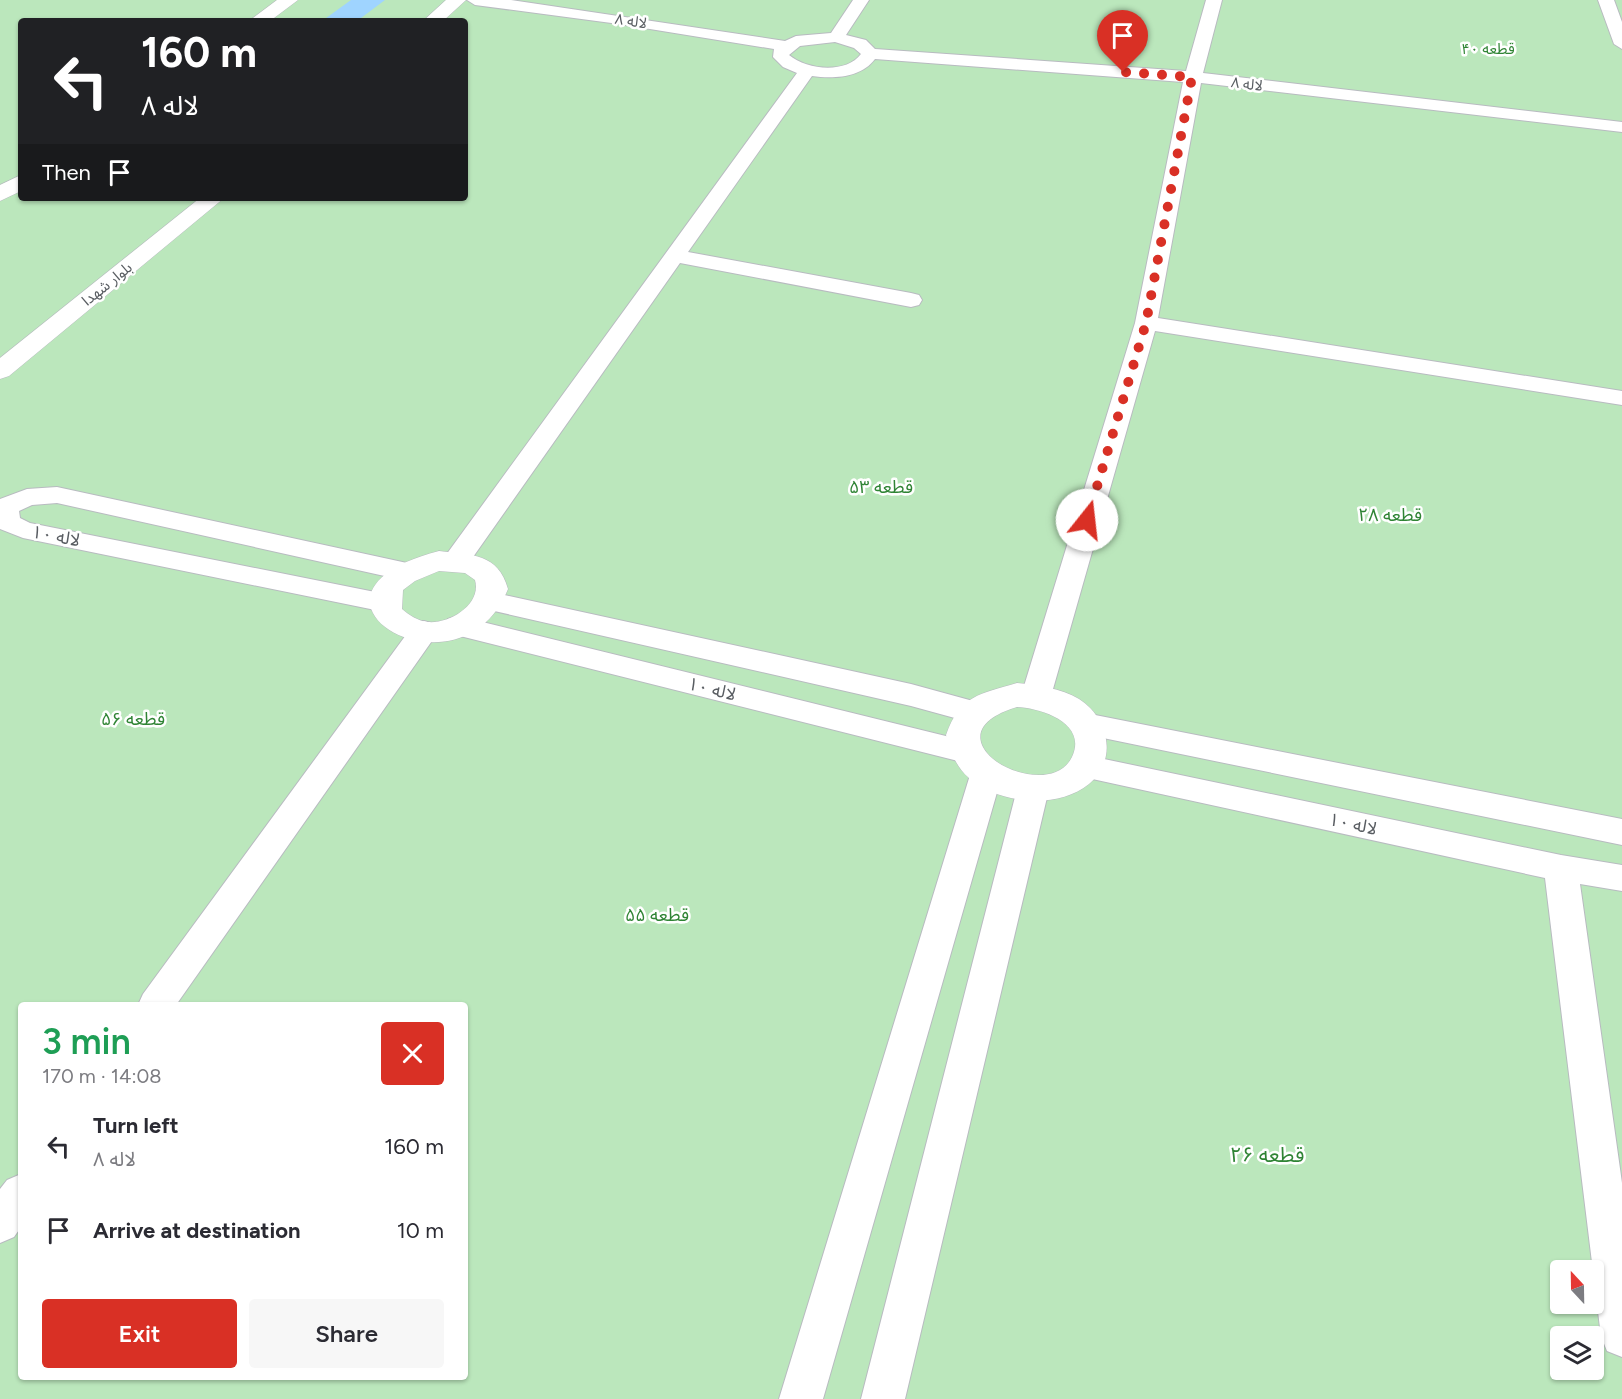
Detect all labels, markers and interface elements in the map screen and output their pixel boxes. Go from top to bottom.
street label: لاله ۸ [614,10,648,32]
pin [1097,10,1148,72]
icon: arrive [1106,19,1139,52]
text: 160 m [141,27,257,78]
park label: قطعه ۴۰ [1461,40,1515,58]
icon: left [42,42,120,120]
street label: لاله ۸ [1230,73,1264,95]
text: لاله ۸ [141,89,199,122]
icon: arrive [103,156,136,189]
text: Then [42,159,91,186]
street label: بلوار شهدا [78,258,136,310]
park label: قطعه ۵۳ [849,476,913,498]
position arrow [1055,488,1119,552]
park label: قطعه ۲۸ [1358,504,1422,526]
street label: لاله ۱۰ [30,521,82,551]
street label: لاله ۱۰ [686,672,738,706]
park label: قطعه ۵۶ [101,708,165,730]
street label: لاله ۱۰ [1327,808,1379,840]
park label: قطعه ۵۵ [625,904,689,926]
text: 3 min [42,1020,131,1063]
button: close [381,1022,444,1085]
text: 170 m · 14:08 [42,1064,162,1088]
text: Turn left [93,1112,179,1139]
icon: left [42,1130,75,1163]
text: 160 m [384,1133,444,1160]
park label: قطعه ۲۶ [1230,1142,1304,1167]
text: لاله ۸ [93,1147,136,1171]
icon: arrive [42,1214,75,1247]
text: Arrive at destination [93,1217,301,1244]
text: 10 m [397,1217,444,1244]
north arrow [1550,1260,1604,1314]
map controls [1550,1260,1604,1380]
button: Exit [42,1299,237,1368]
button: Share [249,1299,444,1368]
button: layers [1550,1326,1604,1380]

